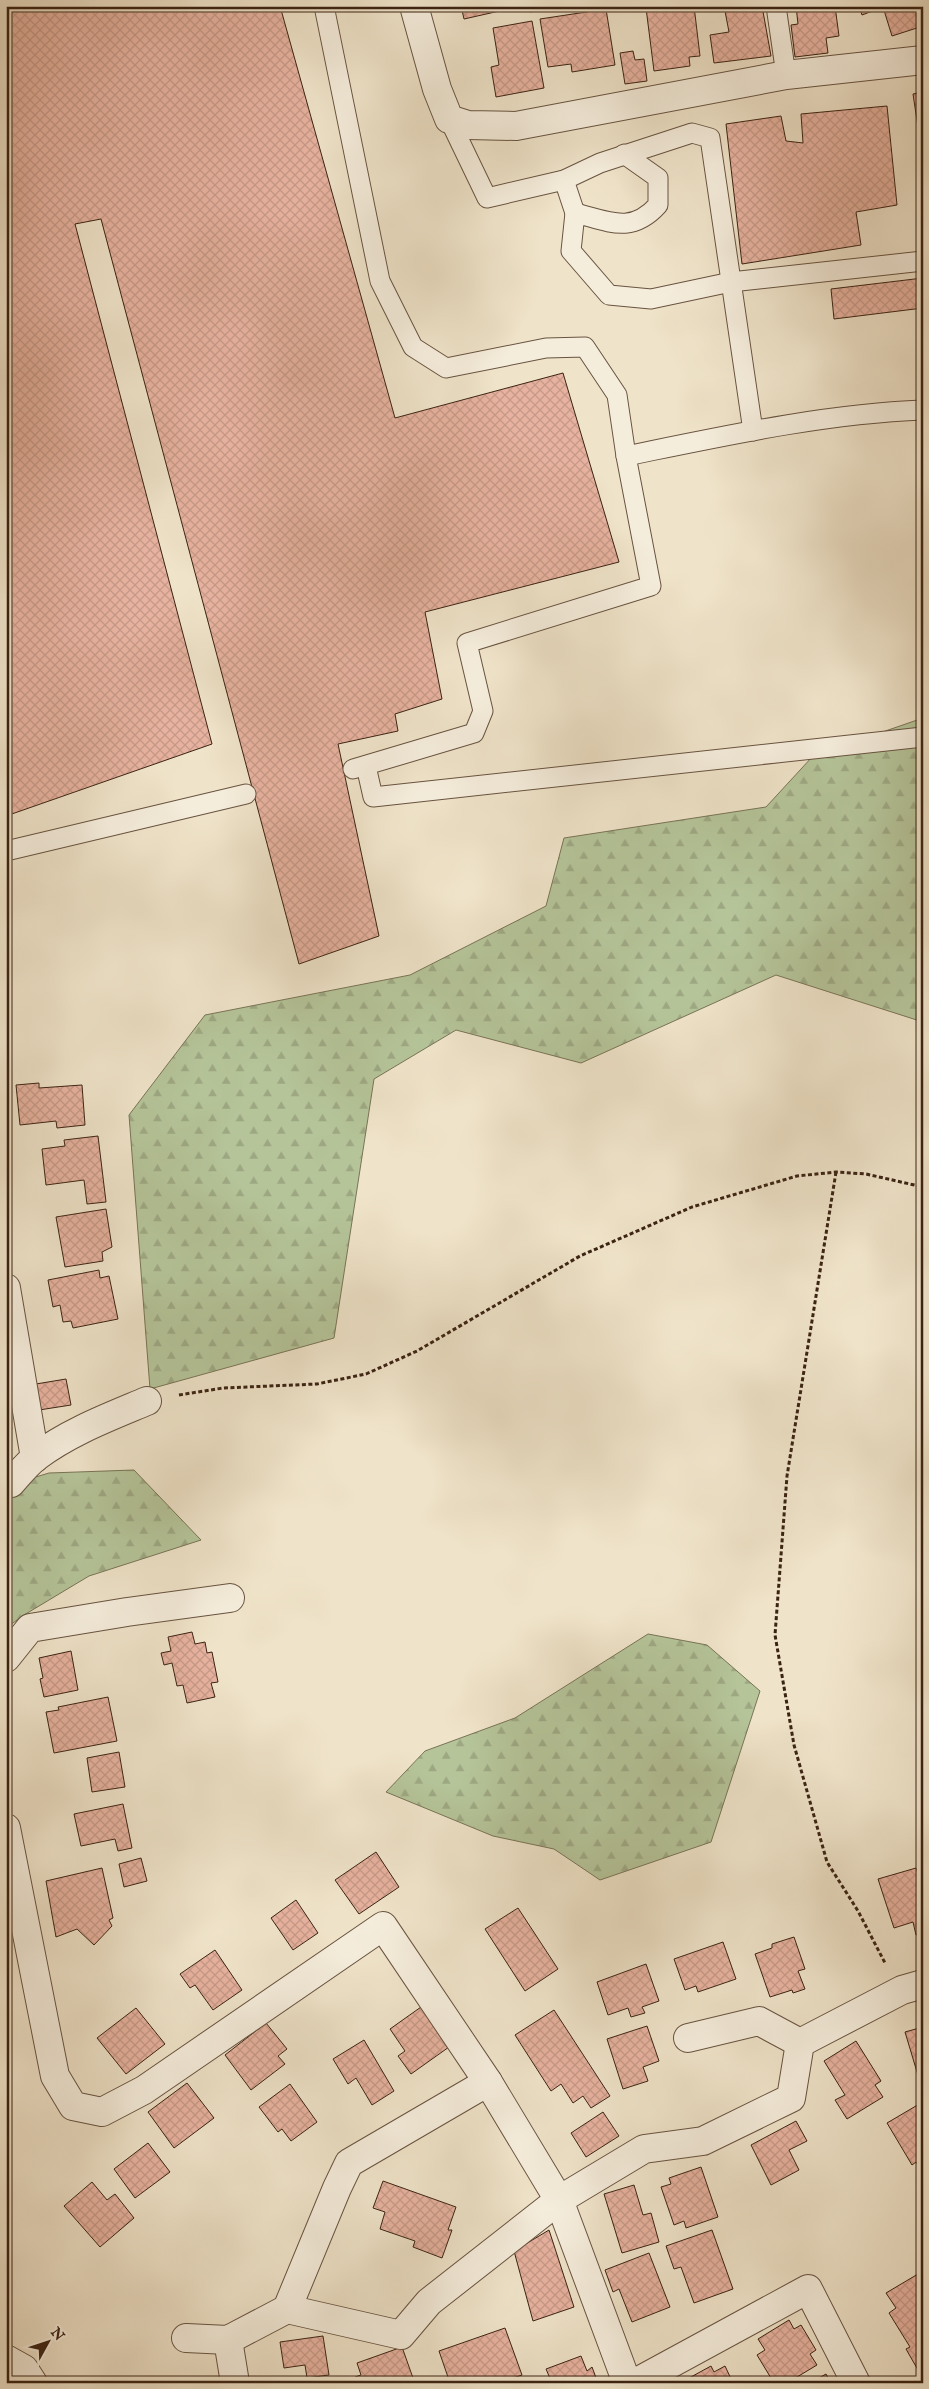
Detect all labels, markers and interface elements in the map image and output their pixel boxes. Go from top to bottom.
north arrow [22,2316,72,2366]
text: N [46,2323,68,2345]

